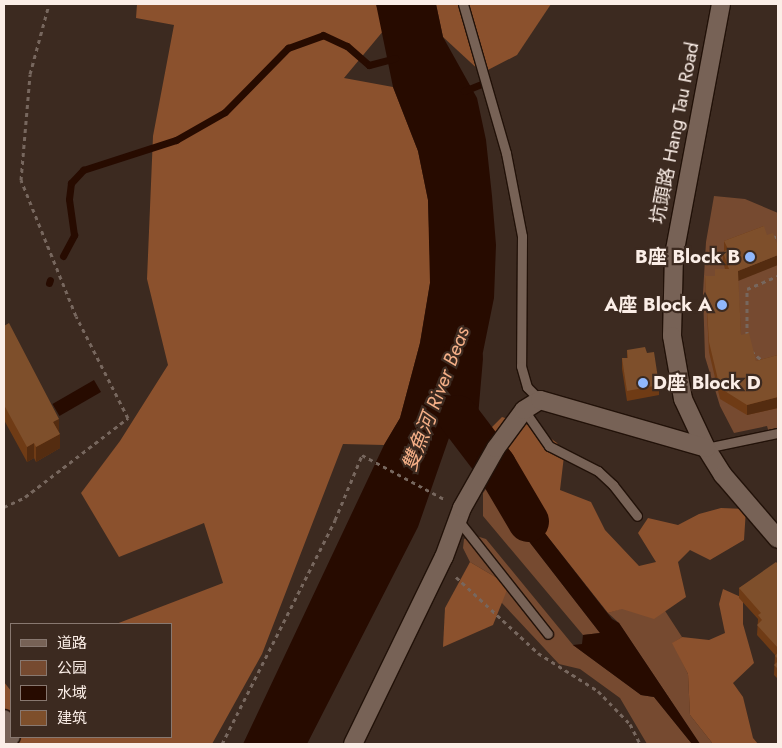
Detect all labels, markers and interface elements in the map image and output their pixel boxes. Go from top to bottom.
street label: 坑頭路 Hang Tau Road [646,40,704,226]
place label: B座 Block B [635,246,740,268]
marker: B座 Block B [744,251,756,263]
place label: A座 Block A [604,294,712,316]
marker: A座 Block A [716,299,728,311]
water label: 雙魚河 River Beas [397,323,475,475]
place label: D座 Block D [653,372,761,394]
marker: D座 Block D [637,377,649,389]
legend [10,623,172,738]
text: 道路 [57,632,87,654]
text: 公园 [57,657,87,679]
text: 水域 [57,682,87,704]
text: 建筑 [57,707,87,729]

